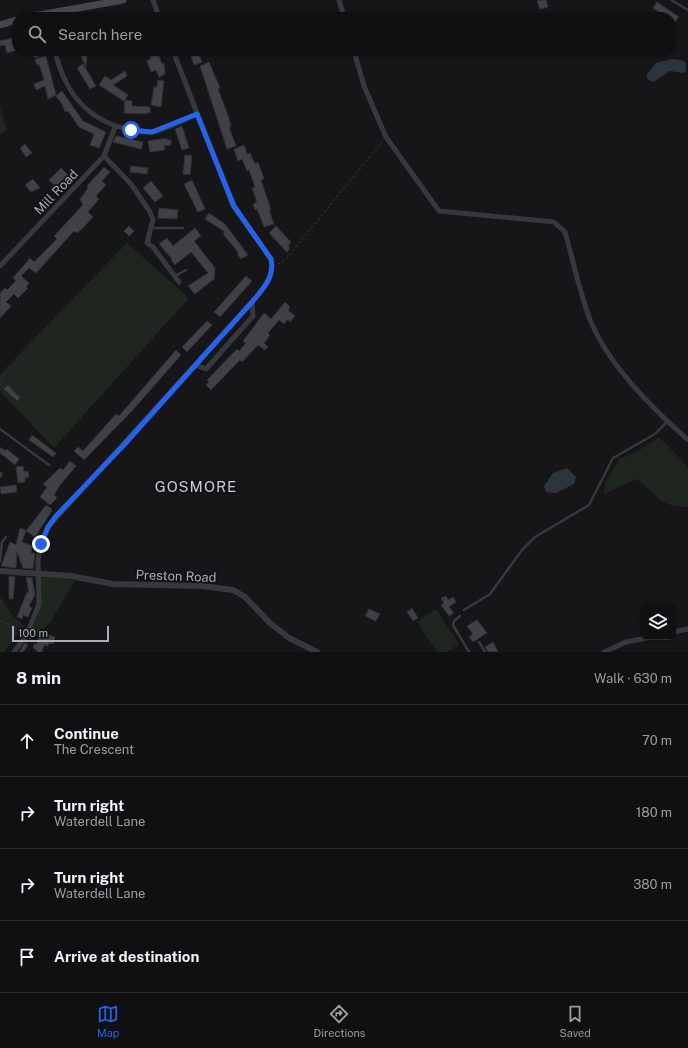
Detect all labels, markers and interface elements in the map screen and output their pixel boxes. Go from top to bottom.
search box [12,12,676,56]
icon: search [26,23,48,45]
text: Search here [58,26,142,43]
route start [122,121,140,139]
street label: Mill Road [31,166,81,218]
district label: GOSMORE [155,478,237,495]
route end [32,535,50,553]
street label: Preston Road [135,567,217,585]
map controls [640,604,676,640]
button: layers [640,604,676,640]
scale bar [12,624,109,643]
text: 100 m [18,627,48,639]
text: 8 min [16,668,61,688]
text: Walk · 630 m [594,671,672,686]
text: Continue [54,725,119,742]
icon: ahead [16,730,38,752]
text: 70 m [642,733,672,748]
text: The Crescent [54,742,134,757]
text: Turn right [54,797,124,814]
icon: right [16,802,38,824]
text: 180 m [636,805,672,820]
text: Waterdell Lane [54,814,145,829]
text: Turn right [54,869,124,886]
icon: right [16,874,38,896]
text: 380 m [633,877,672,892]
text: Waterdell Lane [54,886,145,901]
icon: arrive [16,946,38,968]
text: Arrive at destination [54,948,199,965]
tab: Map [97,1003,119,1039]
tab: Directions [314,1003,365,1039]
tab: Saved [559,1003,591,1039]

